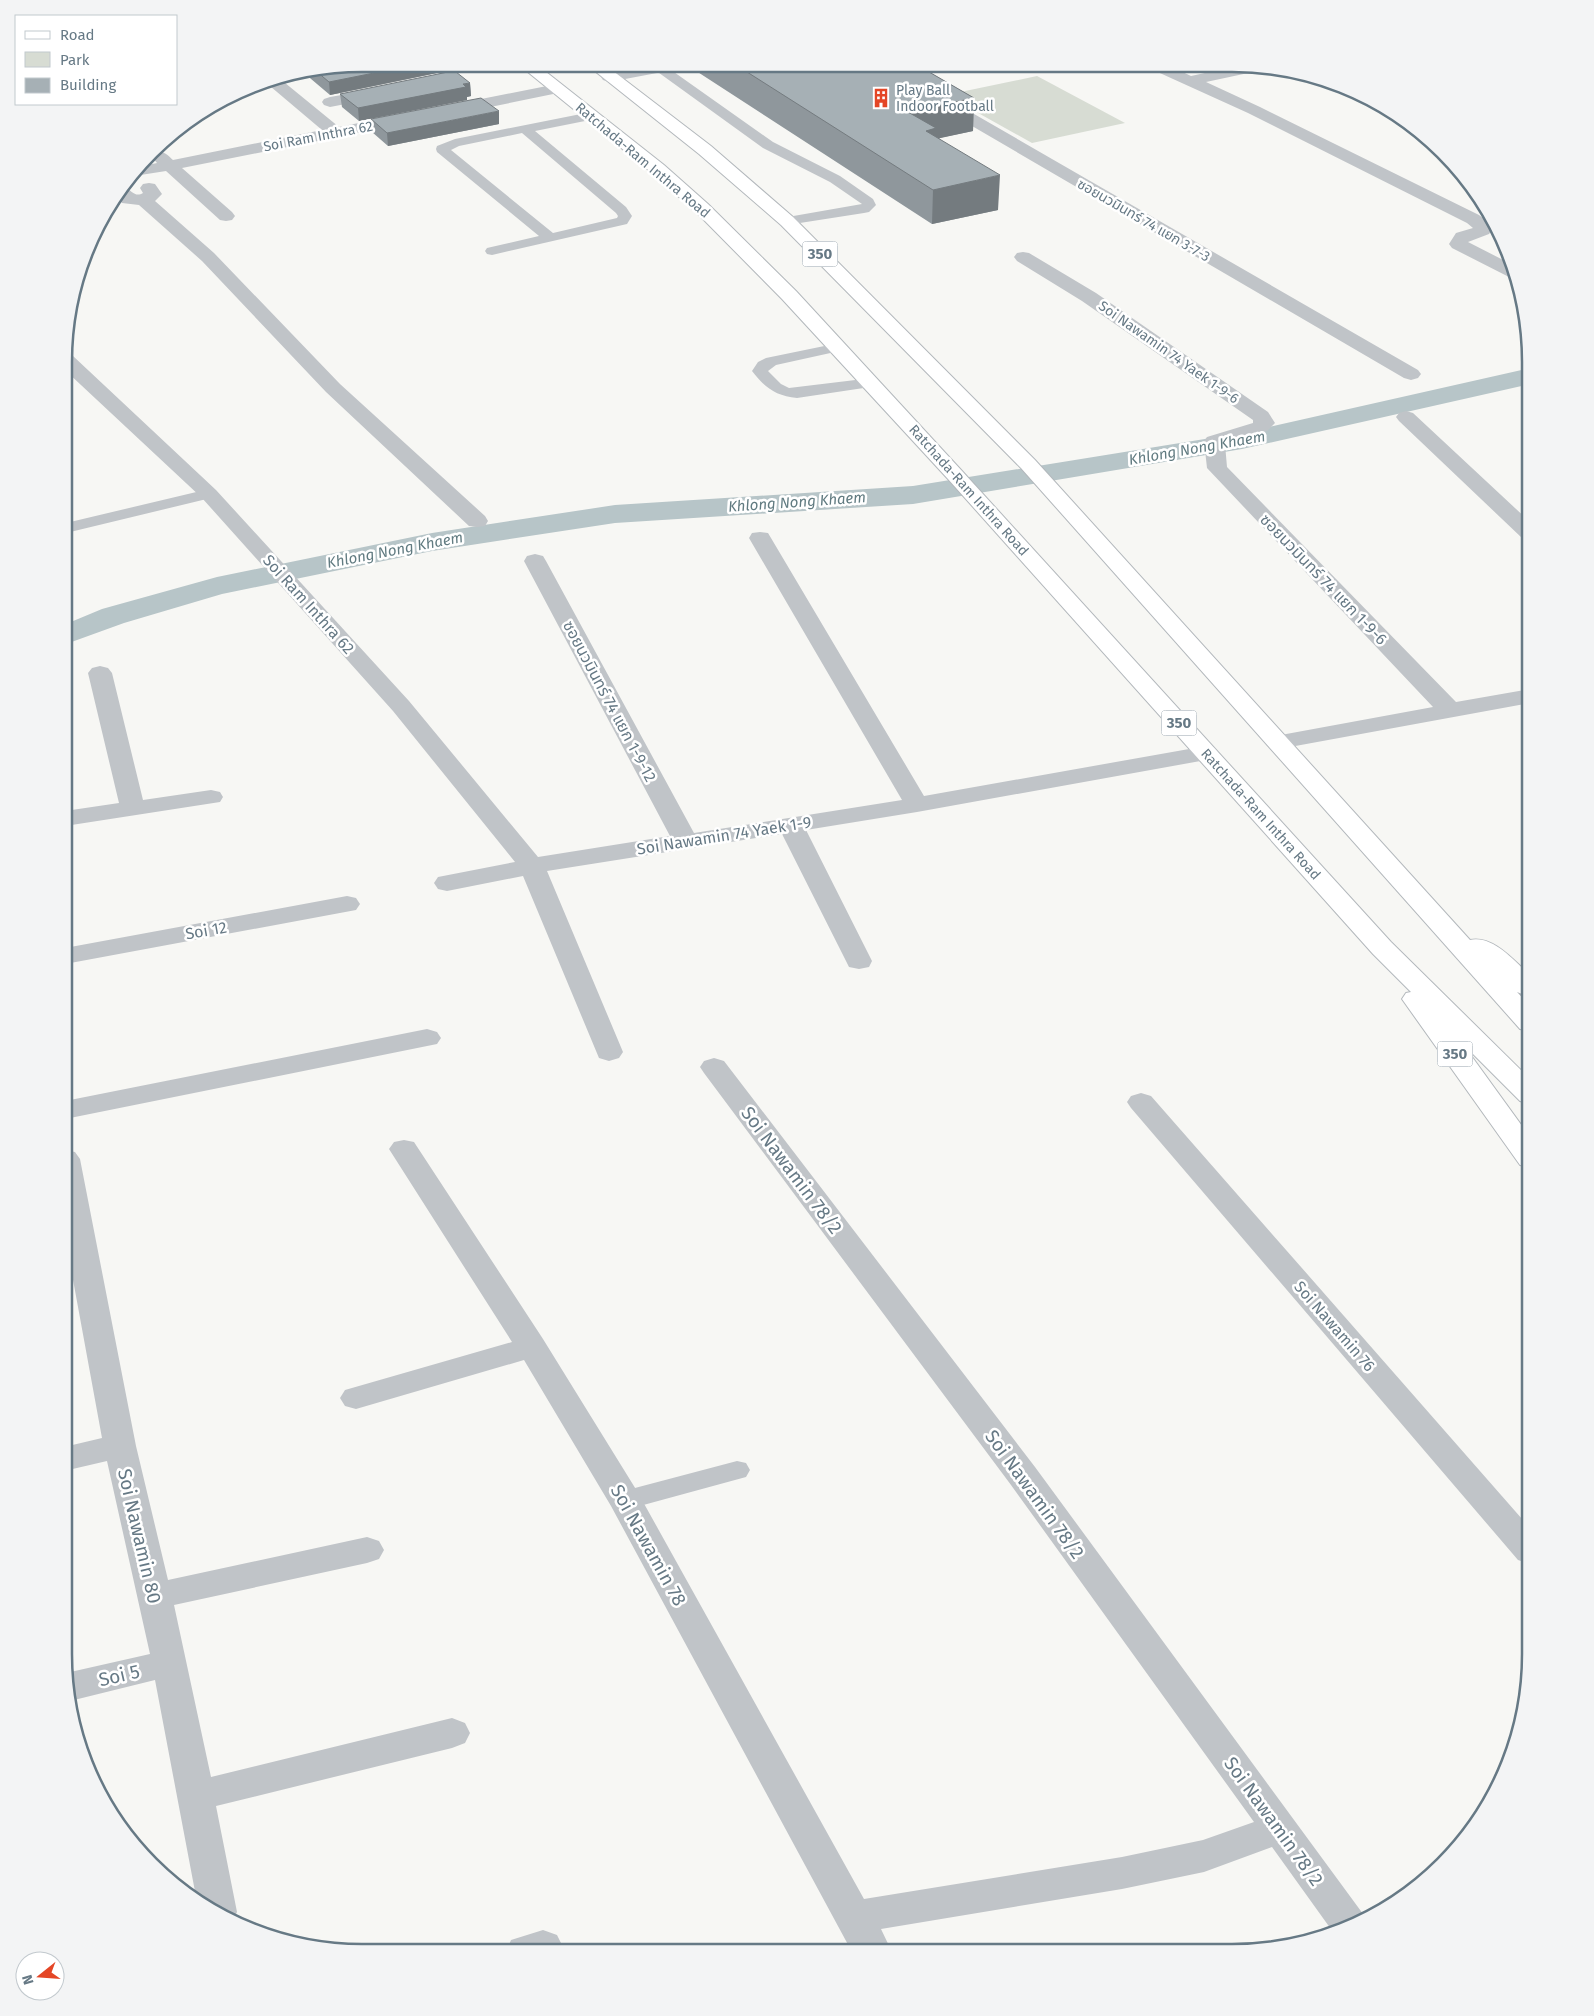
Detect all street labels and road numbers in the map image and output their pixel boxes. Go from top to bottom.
street label: Ratchada-Ram Inthra Road [572,99,713,222]
street label: Soi Ram Inthra 62 [262,118,374,155]
street label: ซอยนวมินทร์ 74 แยก 3-7-3 [1074,175,1213,265]
road number: 350 [802,242,838,266]
street label: Soi Nawamin 74 Yaek 1-9-6 [1095,297,1242,407]
street label: Ratchada-Ram Inthra Road [905,421,1032,559]
street label: ซอยนวมินทร์ 74 แยก 1-9-6 [1256,510,1391,649]
street label: Soi Ram Inthra 62 [259,551,358,658]
street label: ซอยนวมินทร์ 74 แยก 1-9-12 [559,617,660,785]
road number: 350 [1162,710,1196,736]
street label: Ratchada-Ram Inthra Road [1197,745,1324,883]
street label: Soi Nawamin 74 Yaek 1-9 [635,812,813,859]
street label: Soi 12 [184,918,228,943]
road number: 350 [1438,1042,1472,1066]
street label: Soi Nawamin 78/2 [736,1102,847,1239]
street label: Soi Nawamin 76 [1290,1277,1379,1375]
street label: Soi Nawamin 78/2 [980,1425,1089,1563]
street label: Soi Nawamin 80 [113,1466,166,1606]
street label: Soi Nawamin 78 [606,1481,691,1610]
street label: Soi 5 [96,1660,142,1691]
street label: Soi Nawamin 78/2 [1219,1752,1328,1890]

